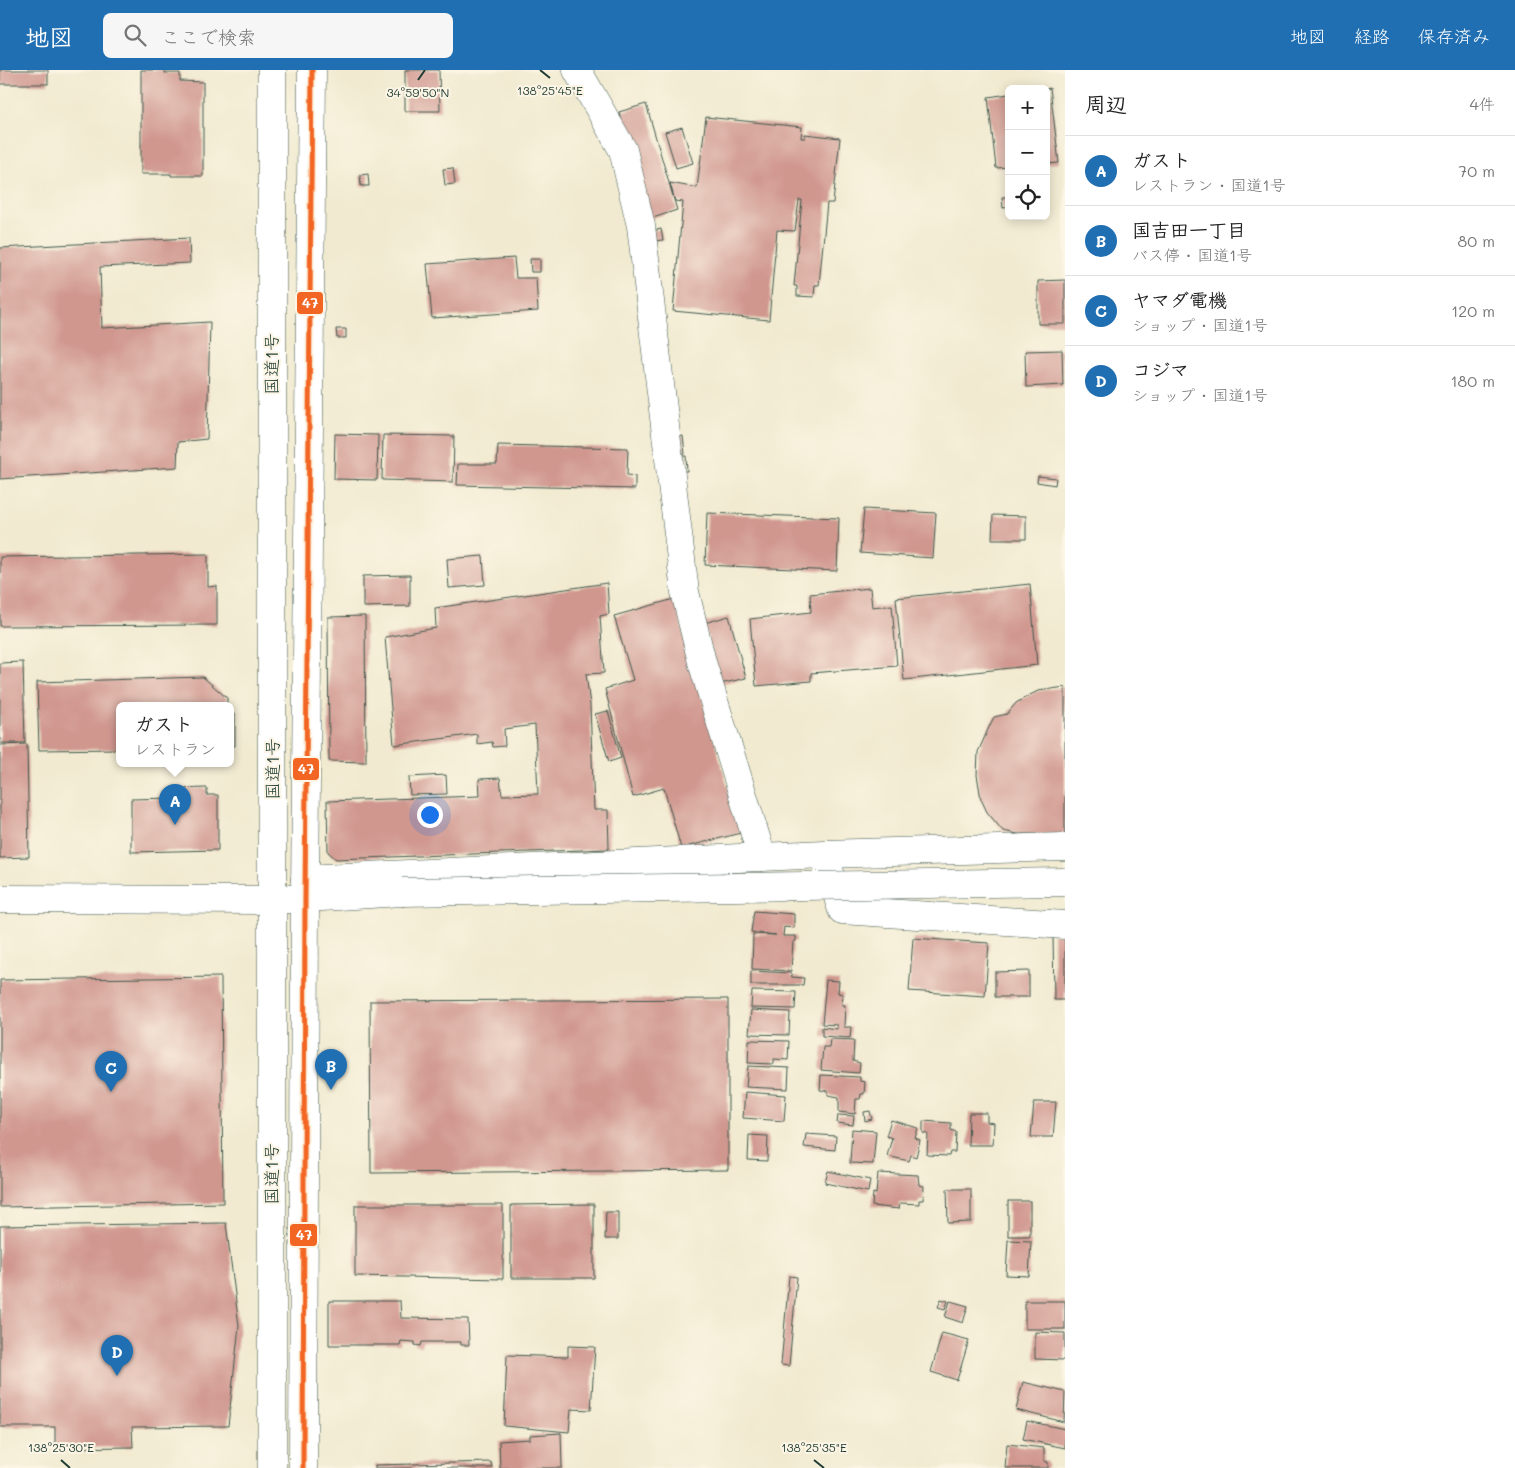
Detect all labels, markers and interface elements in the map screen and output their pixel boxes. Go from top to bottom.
search box [103,13,453,58]
text: 地図 [25,21,73,52]
icon: search [121,21,149,49]
text: ここで検索 [161,24,256,49]
text: 地図 [1290,24,1326,48]
text: 経路 [1354,24,1390,48]
text: 保存済み [1418,24,1490,48]
text: 138°25'45"E [517,82,583,98]
text: 34°59'50"N [387,84,449,100]
map controls [1005,85,1050,220]
button: + [1005,85,1050,130]
text: 周辺 [1085,90,1127,117]
text: 4件 [1470,93,1495,114]
button: − [1005,130,1050,175]
text: ガスト [1132,147,1191,172]
text: A [1095,160,1107,181]
text: 70 m [1458,160,1495,181]
text: レストラン · 国道1号 [1132,174,1286,195]
button: locate [1005,175,1050,220]
text: 国吉田一丁目 [1132,217,1246,242]
text: B [1096,230,1106,251]
text: 80 m [1458,230,1495,251]
text: バス停 · 国道1号 [1132,244,1252,265]
text: ヤマダ電機 [1132,287,1227,312]
line badge: 47 [296,291,324,315]
text: 47 [302,293,319,312]
text: C [1095,300,1107,321]
text: 120 m [1451,300,1495,321]
text: ショップ · 国道1号 [1132,314,1268,335]
street label: 国道1号 [259,333,283,395]
text: コジマ [1132,357,1189,382]
text: D [1095,370,1107,391]
text: 180 m [1450,370,1495,391]
text: ショップ · 国道1号 [1132,384,1268,405]
popup [116,702,234,767]
text: ガスト [134,711,193,736]
text: レストラン [134,738,216,759]
street label: 国道1号 [260,738,284,800]
line badge: 47 [292,757,320,781]
text: 47 [298,759,315,778]
pin: A [159,784,191,825]
your location [417,802,443,828]
pin: B [315,1049,347,1090]
pin: C [95,1051,127,1092]
street label: 国道1号 [259,1143,283,1205]
line badge: 47 [289,1223,318,1247]
text: 47 [296,1225,313,1244]
pin: D [101,1335,133,1376]
text: 138°25'30"E [28,1439,94,1455]
text: 138°25'35"E [781,1439,847,1455]

